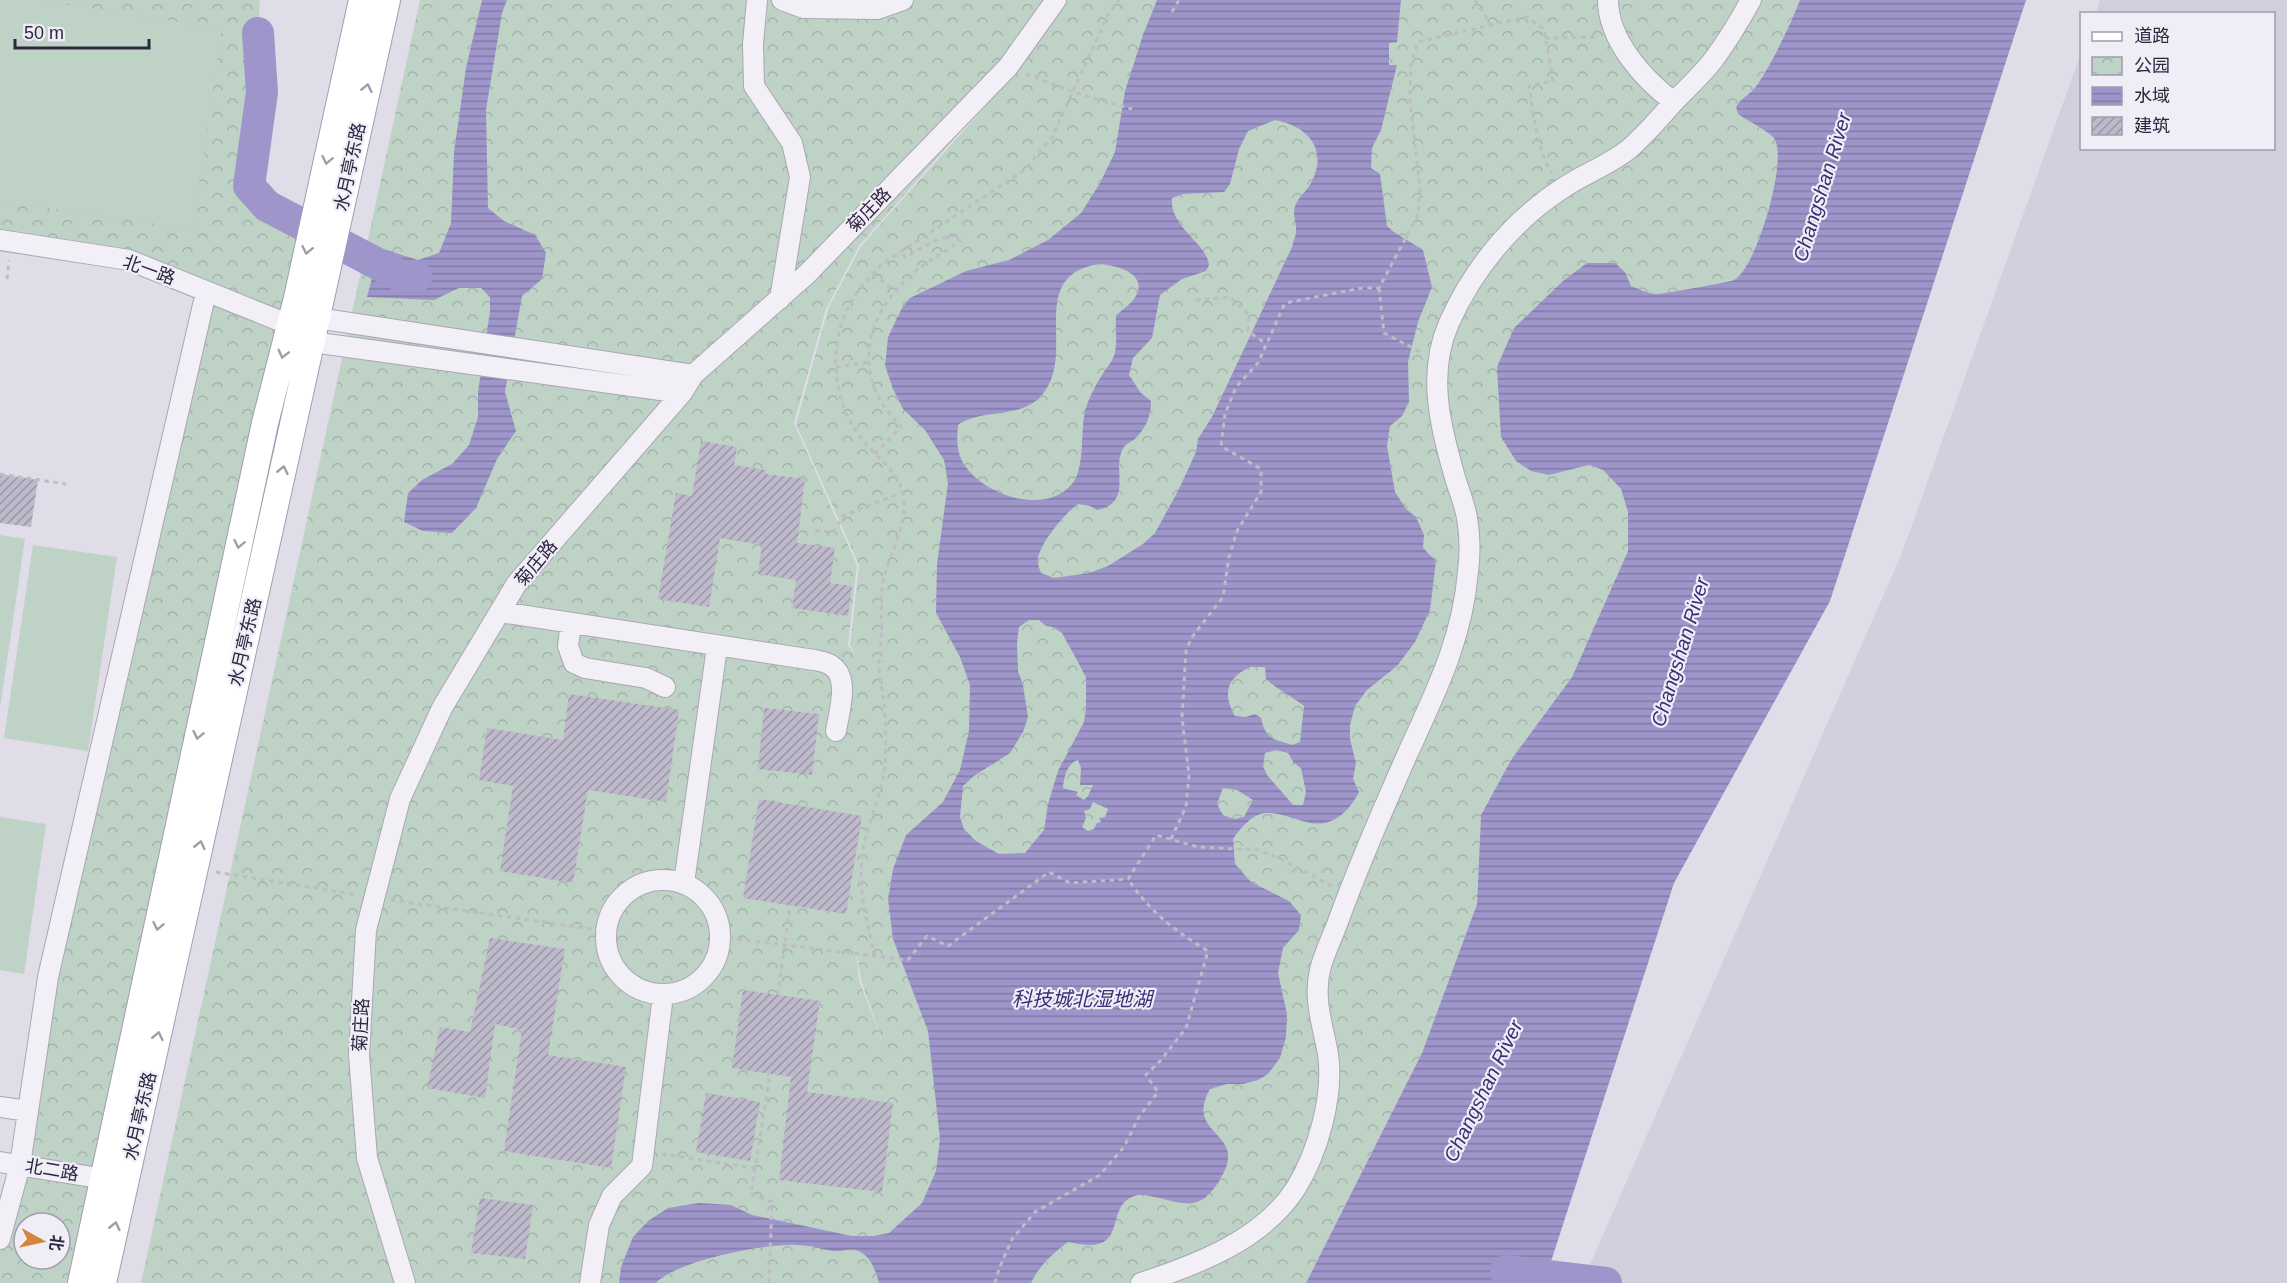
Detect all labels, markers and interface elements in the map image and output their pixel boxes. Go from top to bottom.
scale bar [15,12,148,50]
legend [2080,12,2275,150]
text: 50 m [24,23,64,43]
text: 道路 [2134,26,2170,46]
text: 公园 [2134,56,2170,76]
one-way arrow [360,83,373,93]
text: 水域 [2134,86,2170,106]
water label: Changshan River [1789,109,1856,264]
text: 建筑 [2134,116,2170,136]
street label: 水月亭东路 [331,121,369,213]
one-way arrow [321,154,334,164]
street label: 菊庄路 [843,184,895,236]
one-way arrow [302,244,315,254]
street label: 北一路 [120,251,178,289]
one-way arrow [278,349,290,359]
one-way arrow [276,466,289,476]
street label: 菊庄路 [511,536,561,590]
one-way arrow [233,539,246,549]
water label: Changshan River [1647,574,1714,729]
street label: 水月亭东路 [225,596,265,688]
one-way arrow [193,730,206,740]
one-way arrow [193,840,206,850]
one-way arrow [152,921,165,931]
water label: 科技城北湿地湖 [1012,988,1155,1010]
street label: 菊庄路 [350,998,372,1052]
water label: Changshan River [1439,1016,1527,1165]
one-way arrow [150,1031,163,1041]
street label: 水月亭东路 [120,1070,160,1162]
street label: 北二路 [24,1155,80,1185]
north arrow [12,1211,72,1271]
one-way arrow [108,1221,121,1231]
text: 北 [47,1234,66,1252]

